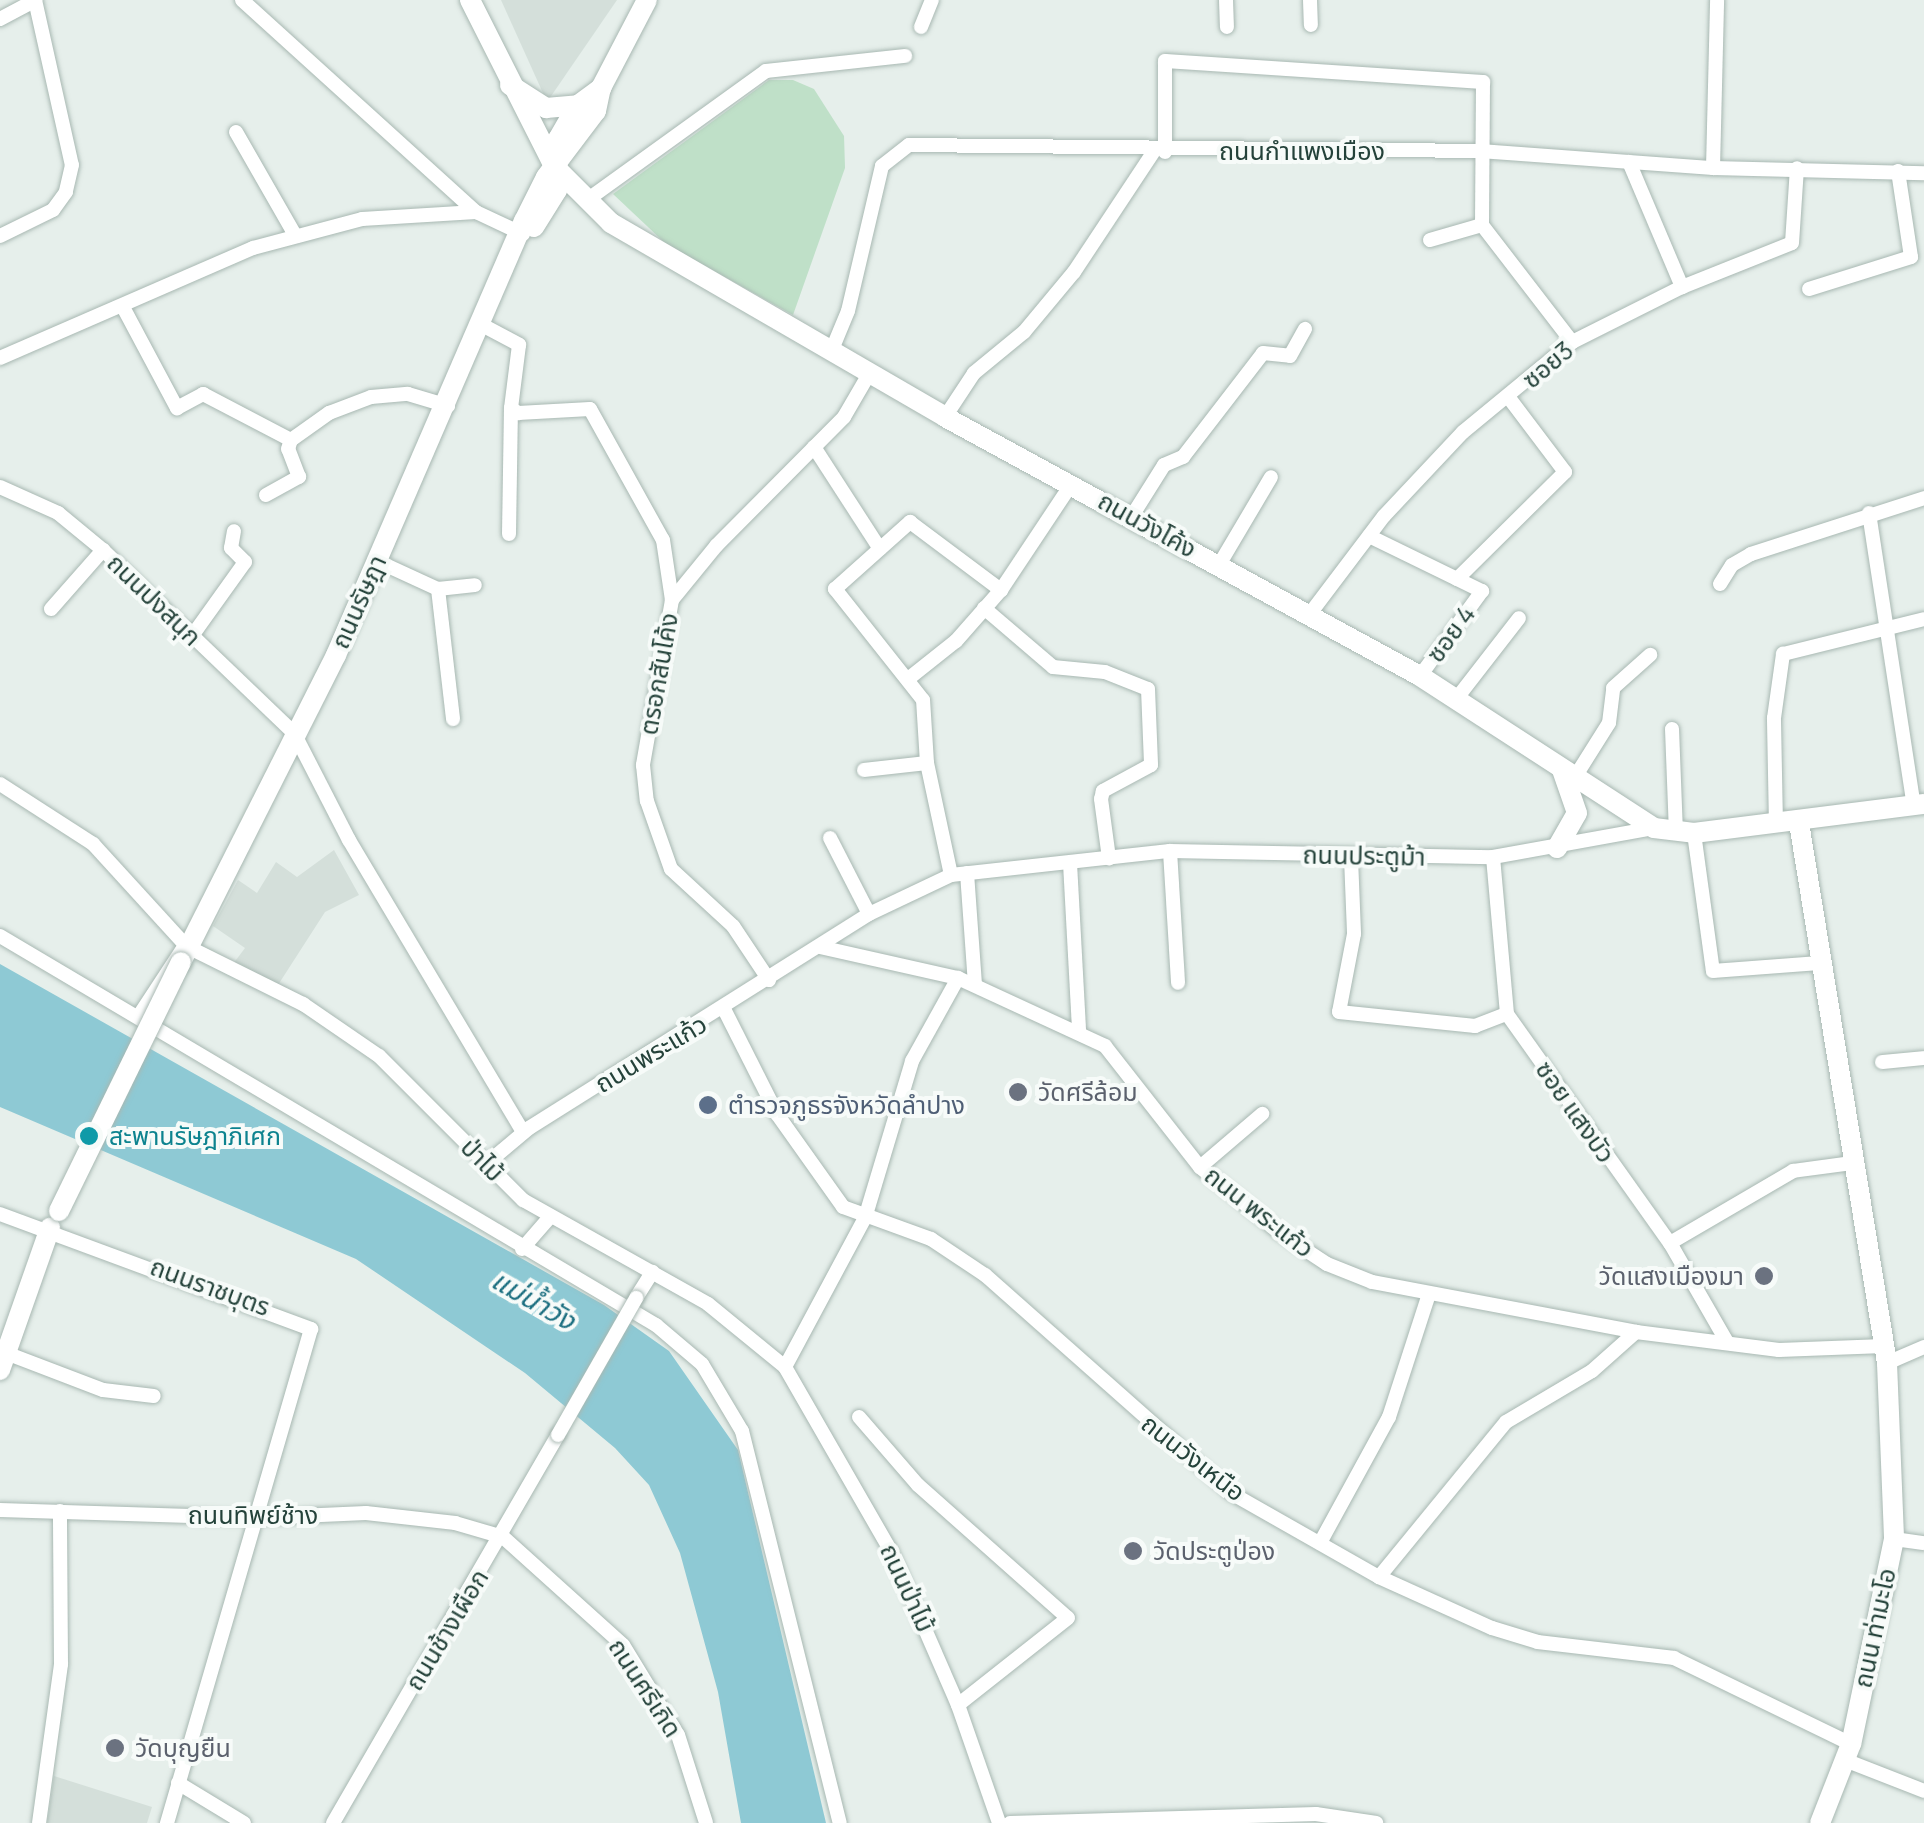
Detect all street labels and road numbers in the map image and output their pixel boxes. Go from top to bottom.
street label: ถนนกำแพงเมือง [1219,136,1385,166]
street label: ซอย3 [1517,335,1579,395]
street label: ถนนวังโค้ง [1093,486,1201,564]
street label: ถนนปงสนุก [101,548,207,652]
street label: ถนนรัษฎา [325,551,393,653]
street label: ซอย 4 [1420,600,1482,668]
street label: ตรอกสันโค้ง [634,611,684,737]
street label: ถนนประตูม้า [1302,840,1426,872]
street label: ถนนพระแก้ว [590,1009,712,1099]
street label: ซอย แสงบัว [1529,1055,1621,1169]
street label: ป่าไม้ [454,1132,510,1188]
street label: ถนน พระแก้ว [1198,1160,1320,1264]
street label: ถนนราชบุตร [146,1252,274,1322]
street label: ถนนวังเหนือ [1135,1408,1251,1508]
street label: ถนนทิพย์ช้าง [188,1500,318,1530]
street label: ถนนป่าไม้ [874,1539,940,1637]
street label: ถนนช้างเผือก [399,1564,495,1696]
street label: ถนน ท่ามะโอ [1848,1565,1902,1691]
street label: ถนนศรีเกิด [602,1633,688,1743]

